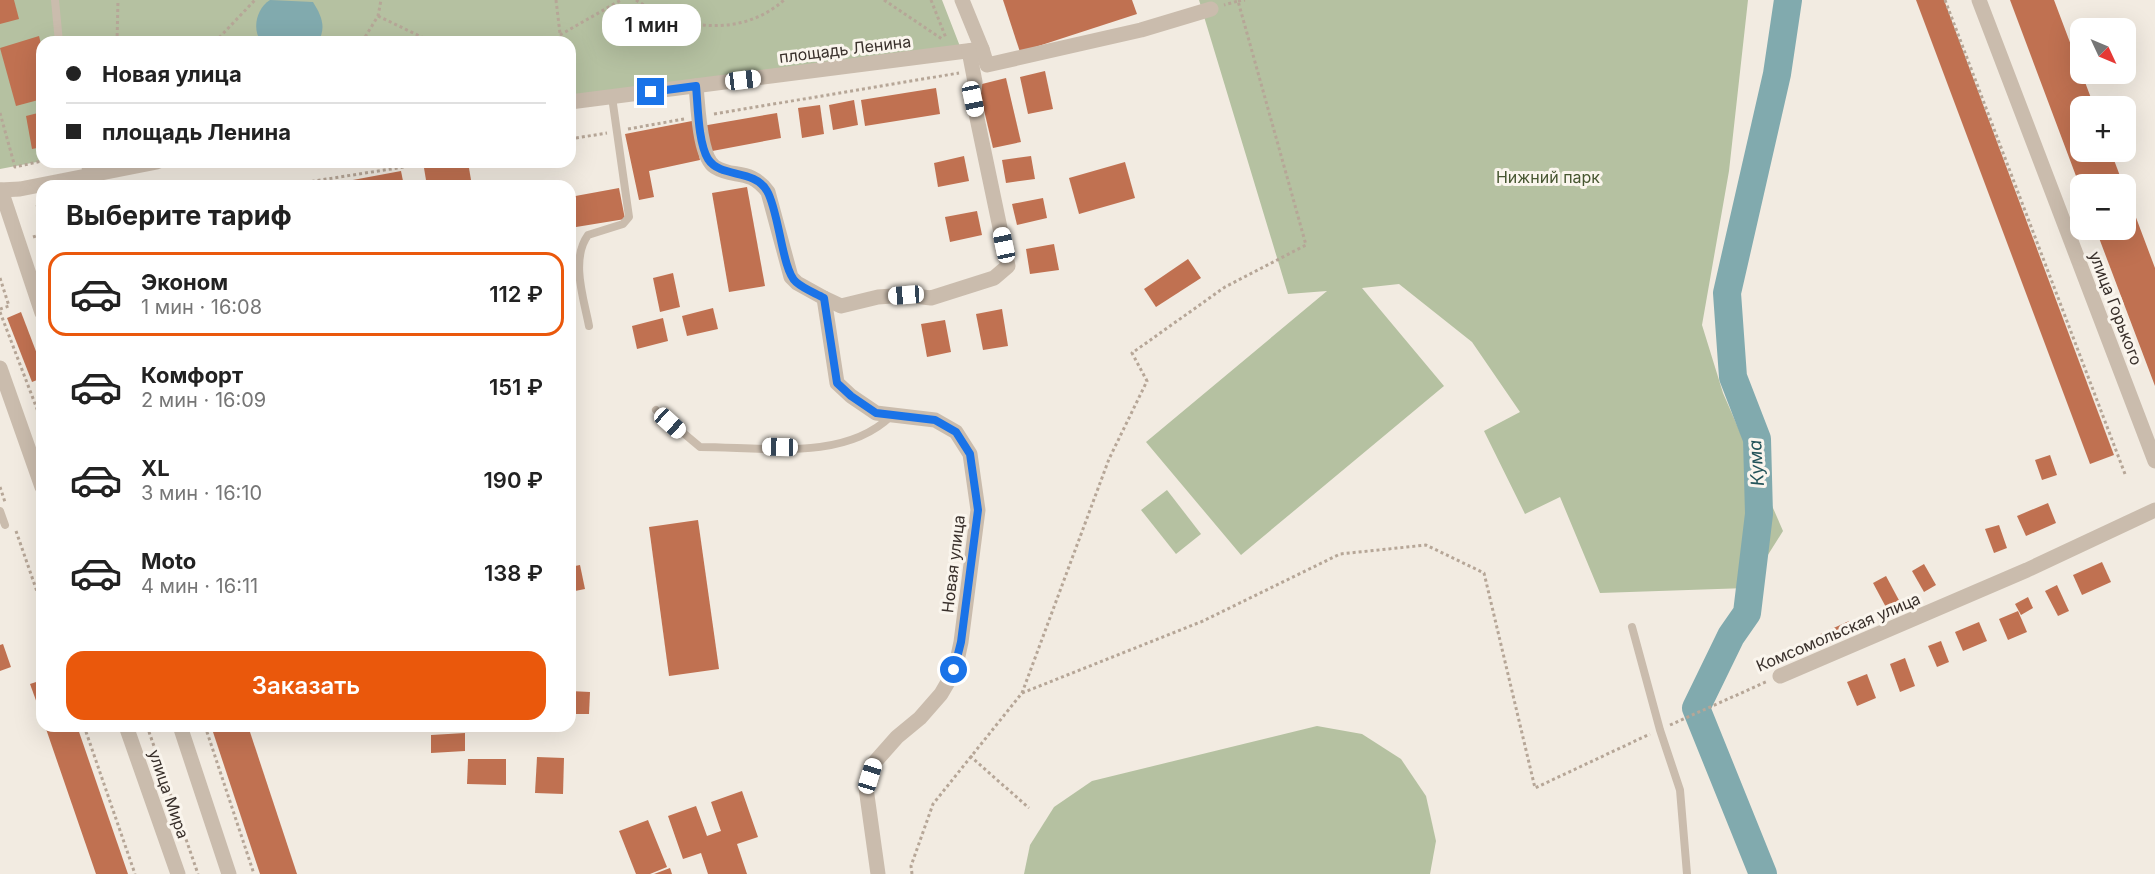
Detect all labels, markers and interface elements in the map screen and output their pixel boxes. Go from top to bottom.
callout: 1 мин [602,5,700,47]
text: 1 мин [625,13,678,37]
north arrow [2070,18,2136,84]
map controls [2070,18,2136,240]
street label: площадь Ленина [778,31,912,67]
text: Новая улица [102,61,242,87]
car [724,69,762,91]
route end [637,78,664,105]
car [960,80,986,118]
button: + [2070,96,2136,162]
text: площадь Ленина [102,119,291,145]
park label: Нижний парк [1496,167,1600,187]
button: − [2070,174,2136,240]
text: Выберите тариф [66,199,292,232]
car [991,226,1017,264]
street label: улица Горького [2085,248,2147,368]
icon: car [69,267,123,321]
text: Эконом [141,269,228,295]
text: 112 ₽ [489,281,543,307]
car [887,285,925,305]
text: 1 мин · 16:08 [141,295,262,319]
icon: car [69,360,123,414]
text: Комфорт [141,362,243,388]
text: 151 ₽ [489,374,543,400]
text: 2 мин · 16:09 [141,388,266,412]
car [651,404,689,442]
car [762,438,798,456]
water label: Кума [1744,439,1768,487]
icon: car [69,453,123,507]
text: XL [141,455,170,481]
text: 190 ₽ [484,467,543,493]
text: 3 мин · 16:10 [141,481,262,505]
street label: Новая улица [937,514,969,614]
icon: car [69,546,123,600]
text: Moto [141,548,196,574]
text: 138 ₽ [484,560,543,586]
text: 4 мин · 16:11 [141,574,258,598]
street label: Комсомольская улица [1753,588,1923,676]
button: Заказать [66,651,546,720]
route start [940,656,967,683]
street label: улица Мира [144,747,194,841]
car [856,756,884,796]

